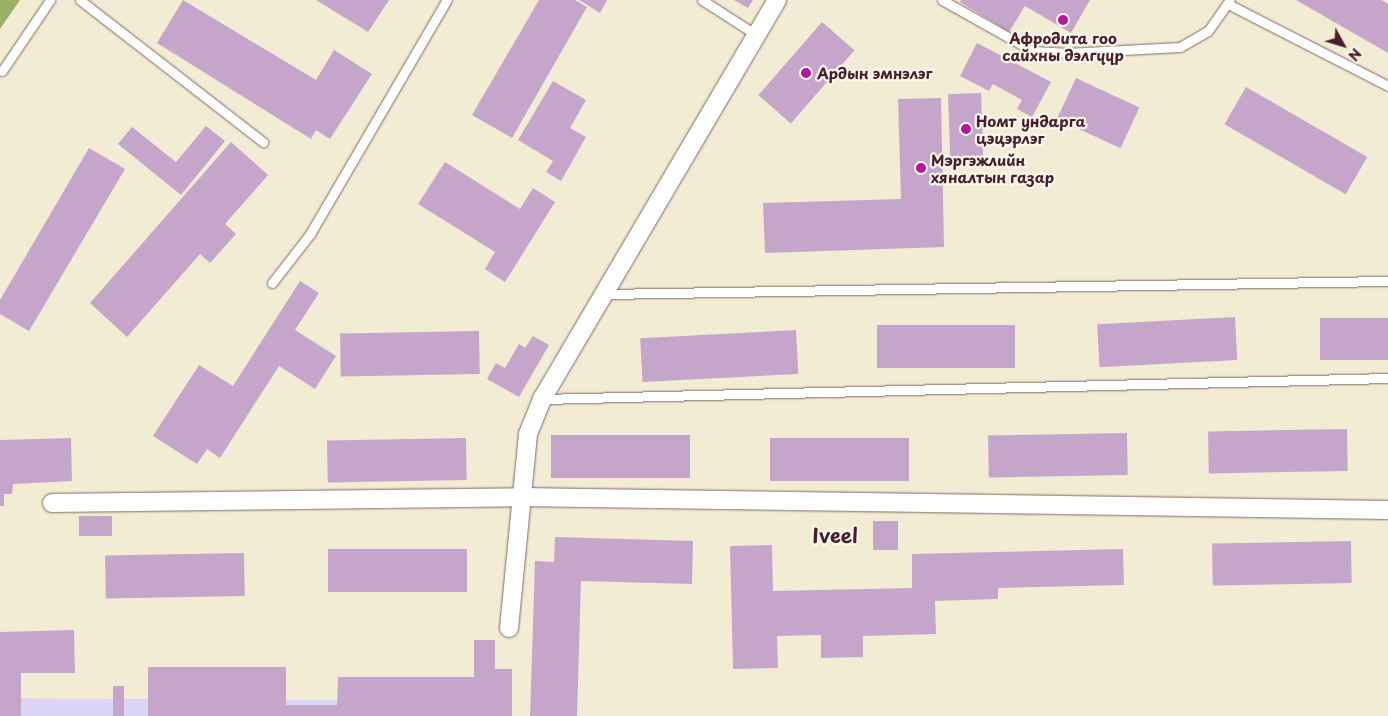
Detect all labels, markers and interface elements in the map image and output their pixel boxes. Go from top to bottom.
marker: Афродита гоо сайхны дэлгүүр [1057,14,1069,26]
north arrow [1318,20,1368,70]
place label: Афродита гоо сайхны дэлгүүр [1002,28,1124,63]
text: N [1343,44,1367,66]
place label: Ардын эмнэлэг [817,64,933,82]
marker: Ардын эмнэлэг [799,66,813,80]
place label: Номт ундарга цэцэрлэг [976,111,1086,146]
marker: Номт ундарга цэцэрлэг [960,123,972,135]
place label: Мэргэжлийн хяналтын газар [931,150,1054,185]
marker: Мэргэжлийн хяналтын газар [915,162,927,174]
district label: Iveel [812,523,858,547]

